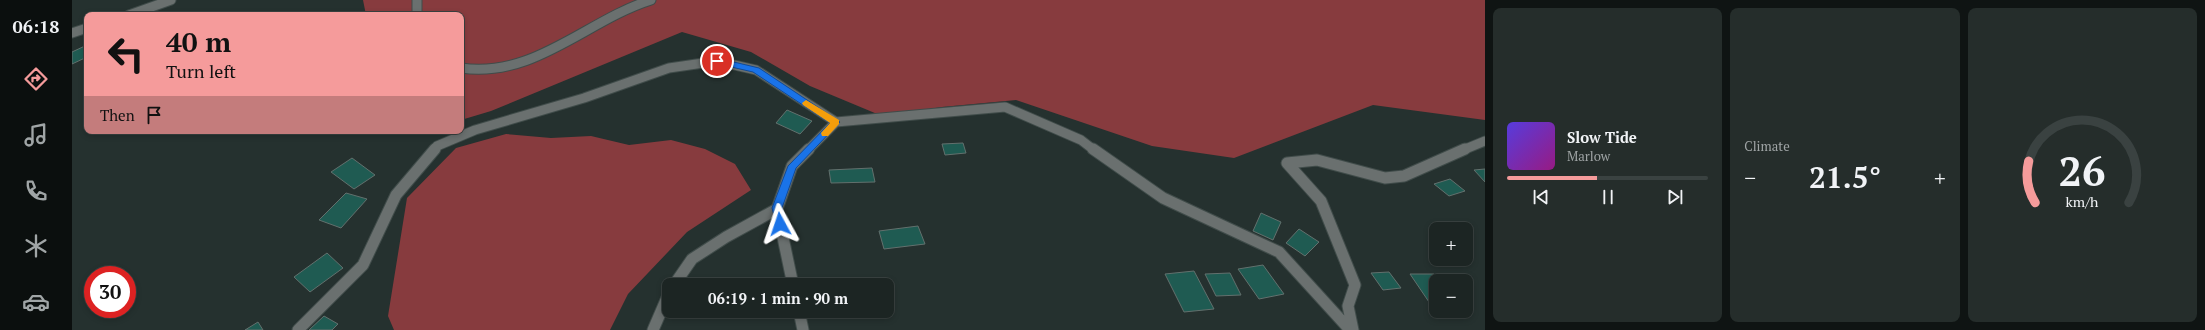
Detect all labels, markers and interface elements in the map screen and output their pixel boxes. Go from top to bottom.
text: 06:18 [13,14,59,38]
text: 40 m [166,23,231,60]
icon: left [100,28,152,80]
pin [700,44,734,78]
icon: arrive [706,50,728,72]
text: Turn left [166,59,236,83]
icon: directions [22,65,50,93]
icon: arrive [143,104,165,126]
text: Then [100,105,135,125]
icon: music [22,121,50,149]
text: Slow Tide [1567,127,1637,147]
text: Climate [1744,137,1790,155]
text: 26 [2059,143,2106,198]
text: Marlow [1567,147,1610,165]
text: 21.5° [1809,157,1881,197]
text: − [1744,163,1756,192]
text: + [1934,163,1946,192]
icon: phone [22,177,50,205]
icon: previous [1530,186,1552,208]
icon: pause [1597,186,1619,208]
icon: next [1664,186,1686,208]
text: km/h [2066,192,2099,211]
position arrow [759,203,801,245]
map controls [1429,222,1473,318]
button: + [1429,222,1473,266]
icon: climate [22,232,50,260]
speed limit sign: 30 [84,266,136,318]
button: − [1429,274,1473,318]
icon: car [22,288,50,316]
text: 06:19 · 1 min · 90 m [708,288,848,308]

